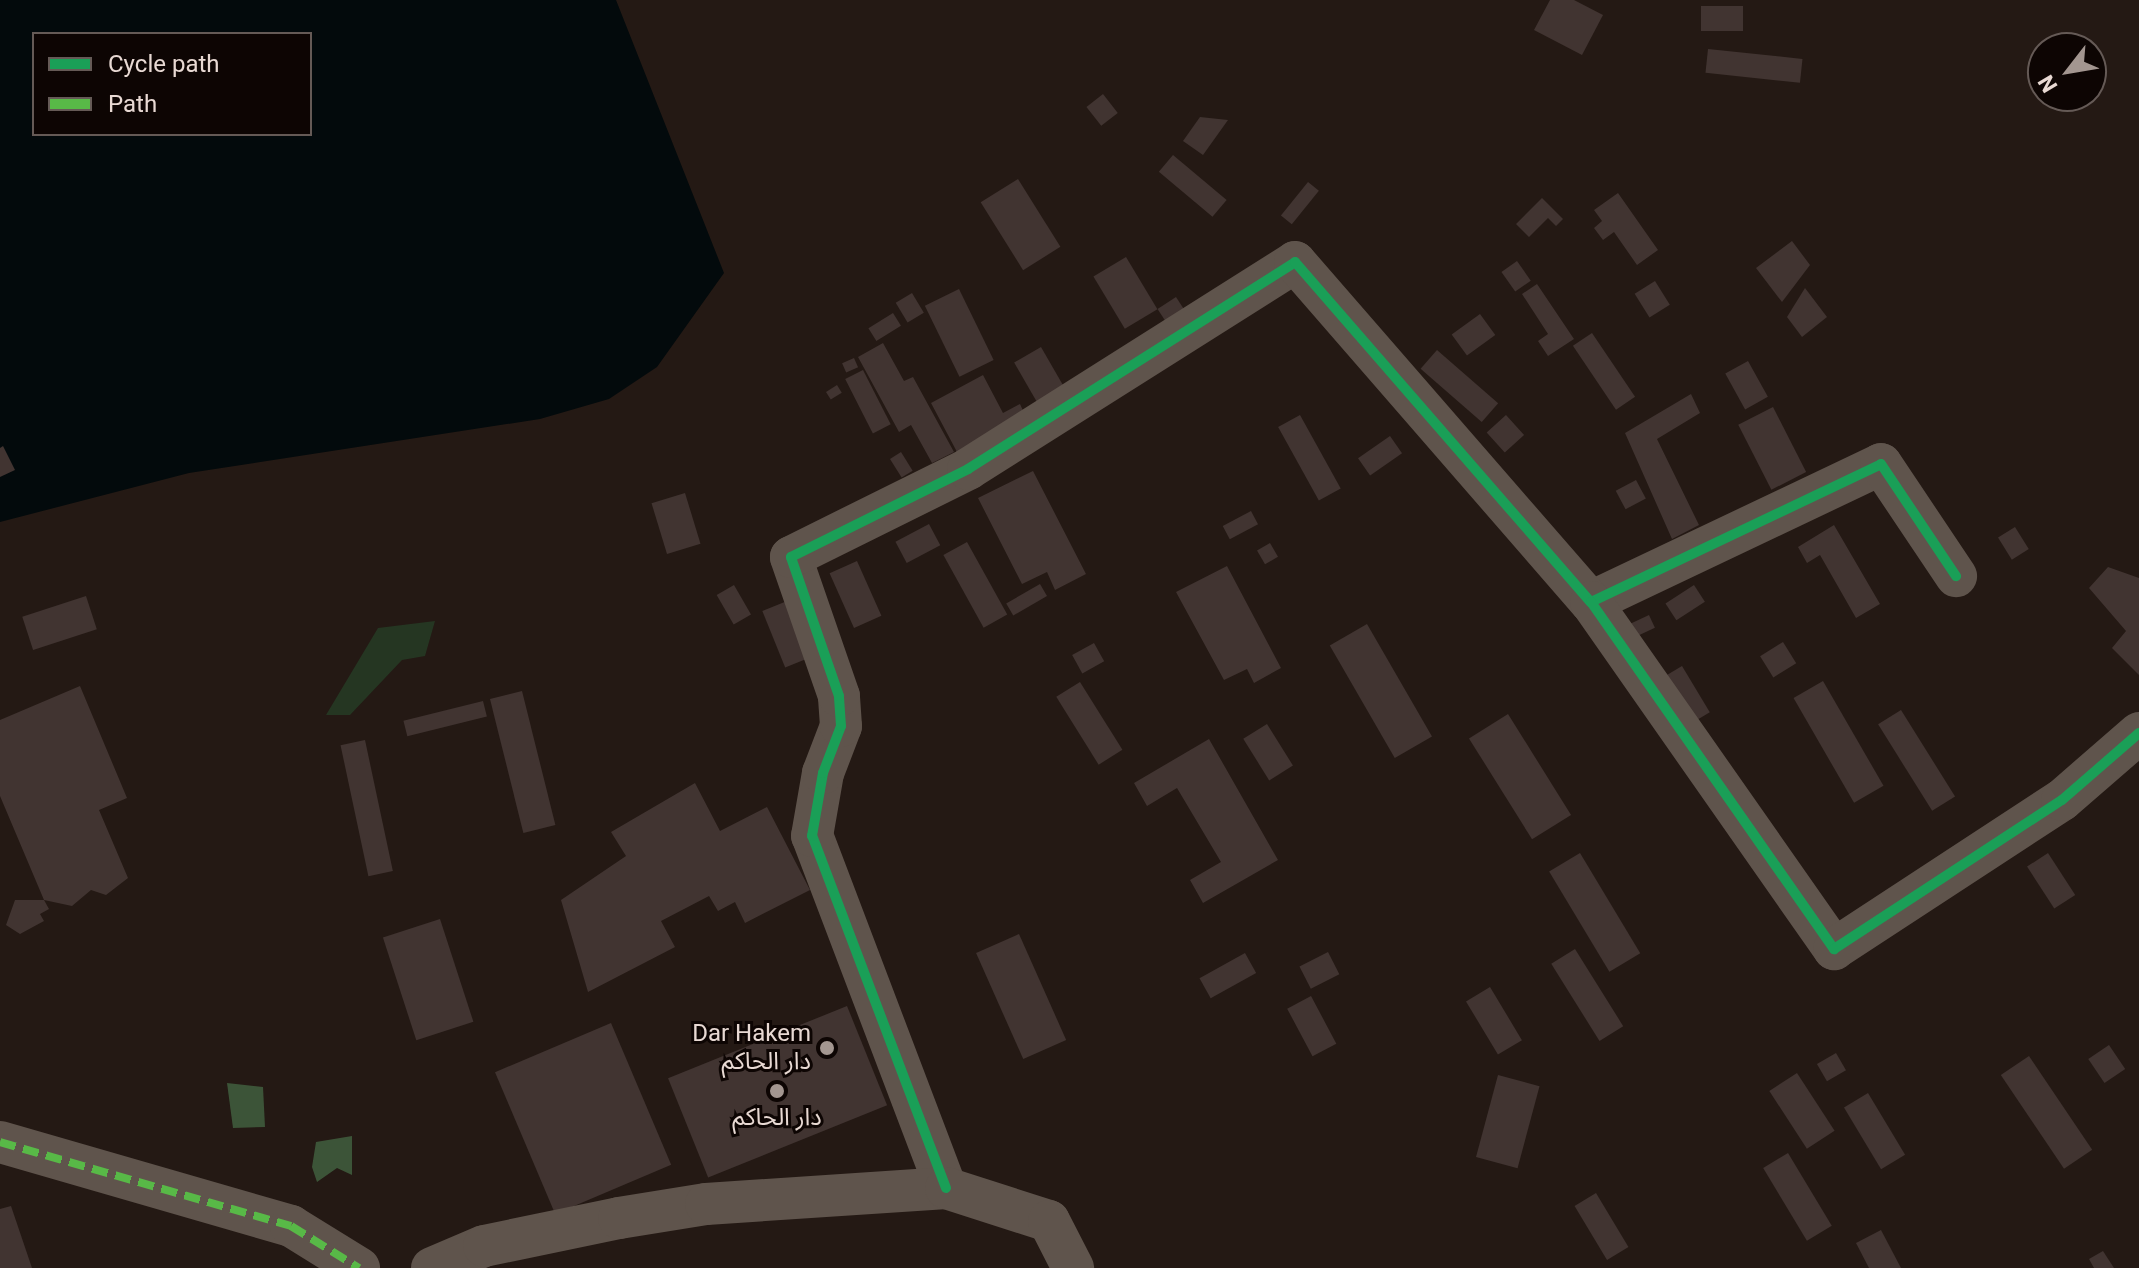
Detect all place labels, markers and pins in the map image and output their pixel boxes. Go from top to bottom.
place label: Dar Hakem دار الحاكم [692,1020,811,1076]
marker: Dar Hakem دار الحاكم [818,1039,836,1057]
marker: دار الحاكم [768,1082,786,1100]
place label: دار الحاكم [732,1104,822,1132]

